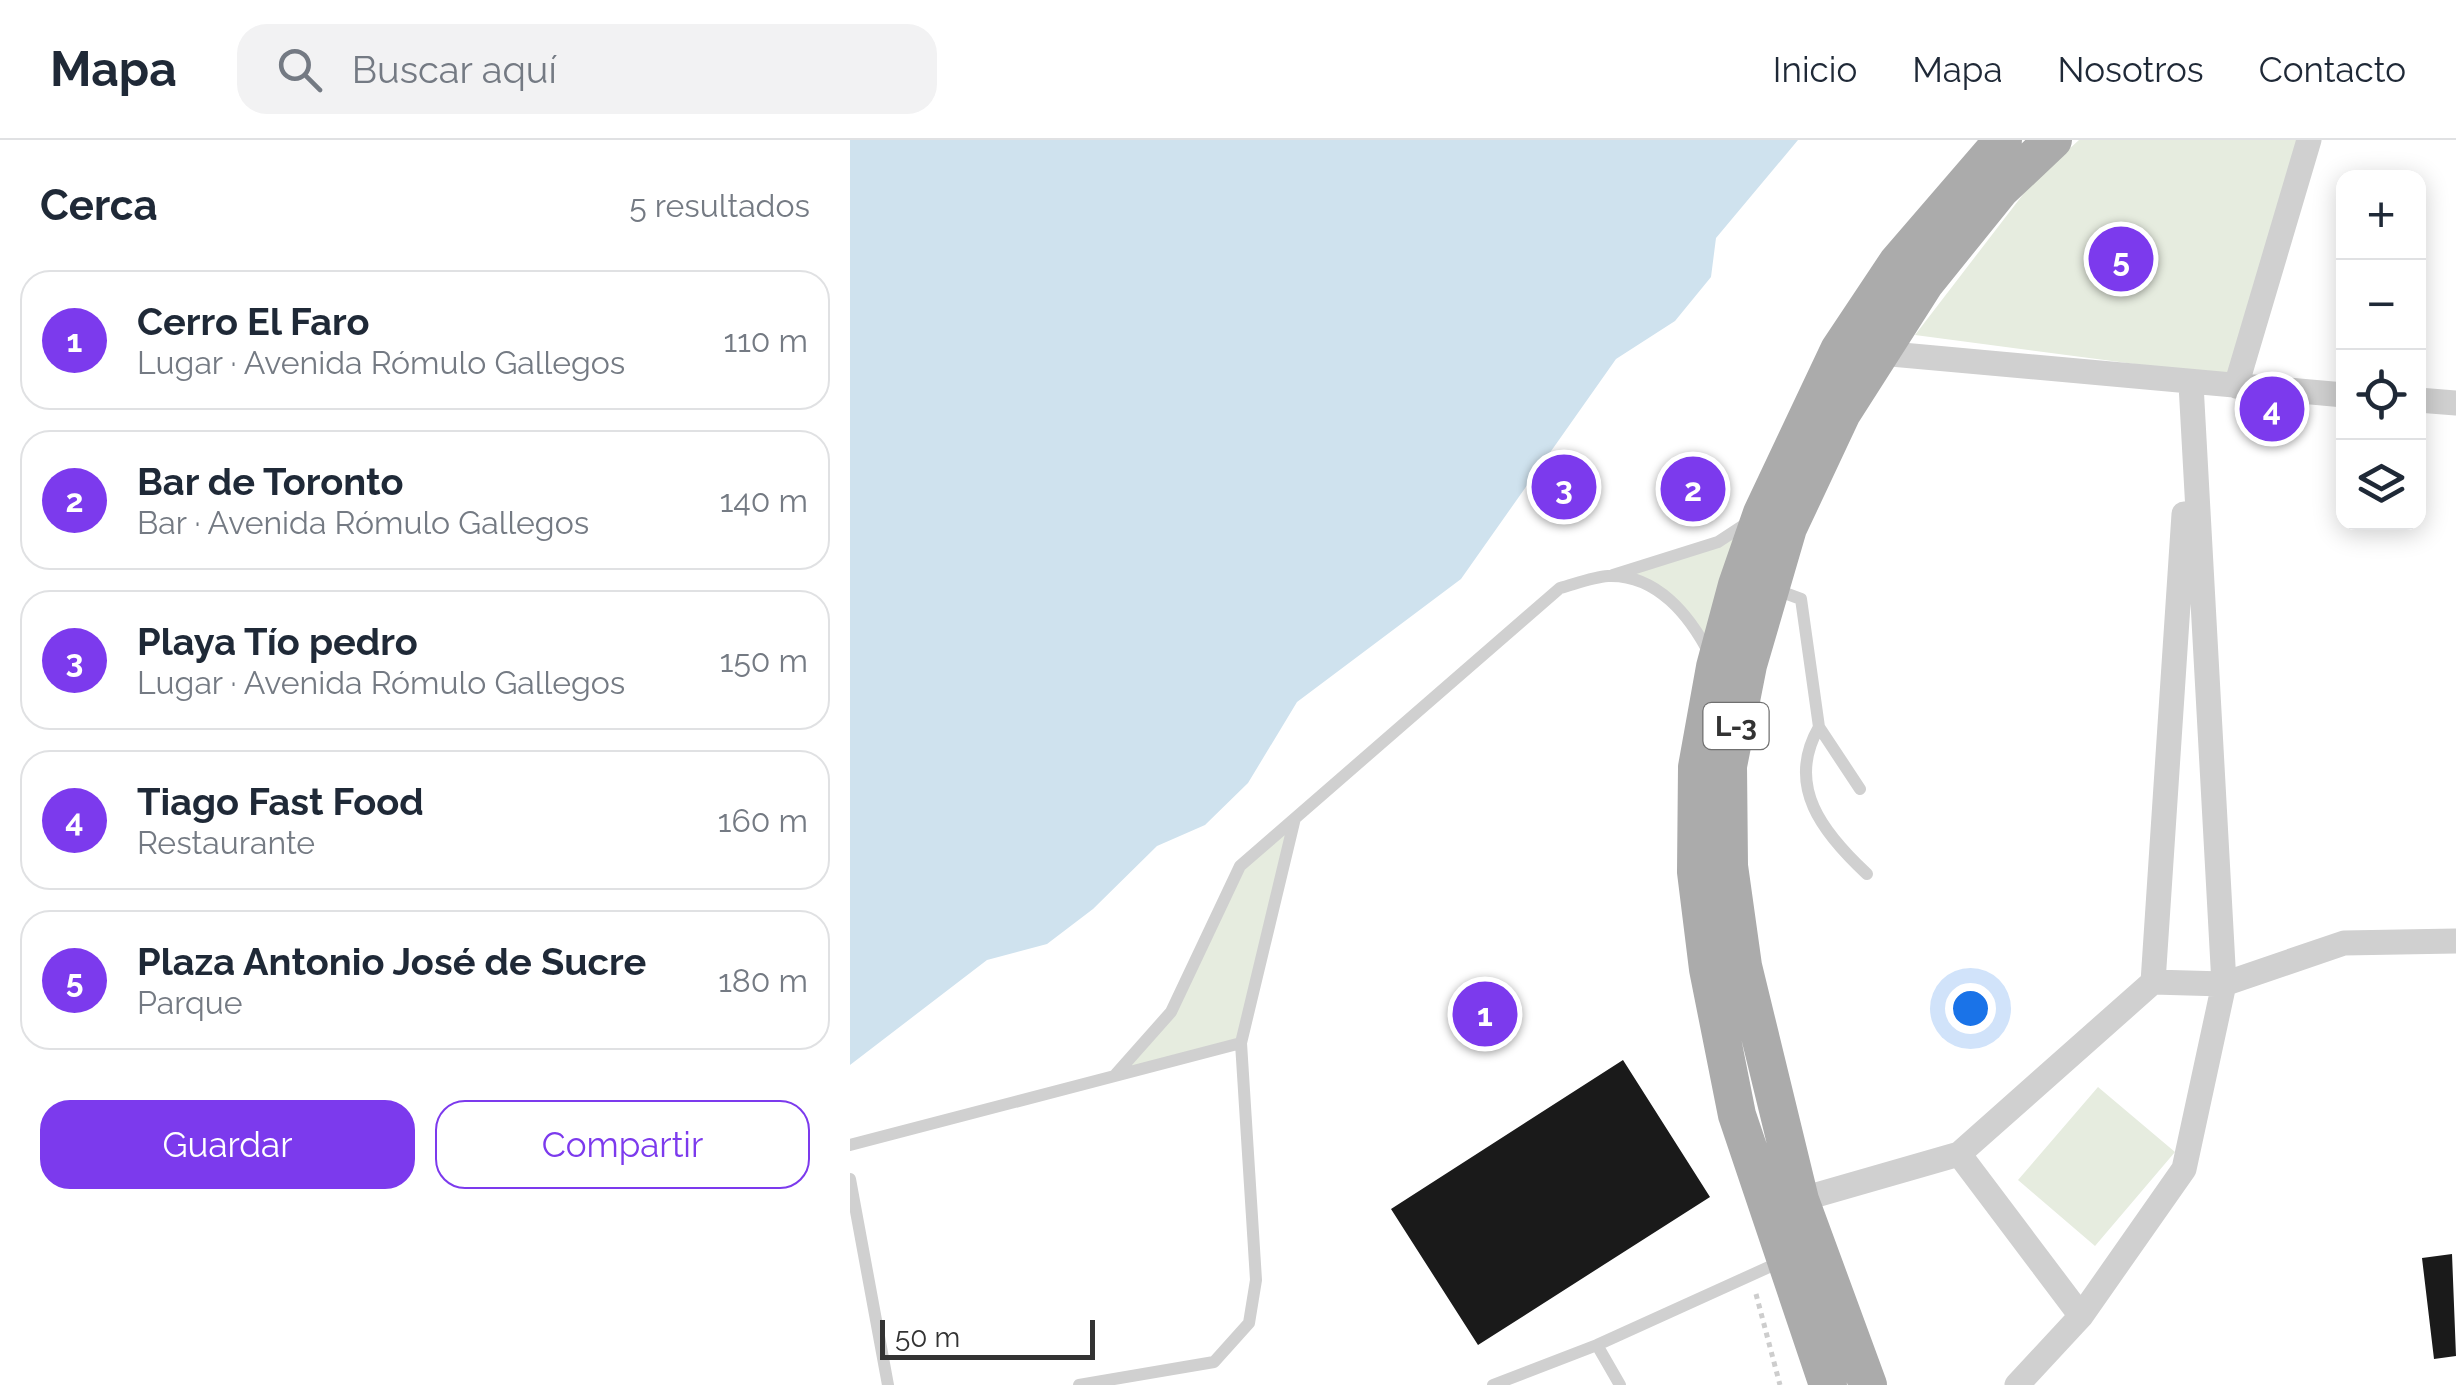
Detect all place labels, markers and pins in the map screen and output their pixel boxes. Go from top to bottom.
pin: 5 [2088,222,2154,296]
pin: 4 [2240,372,2304,446]
pin: 3 [1532,450,1596,524]
pin: 2 [1660,452,1726,526]
pin: 1 [1452,976,1518,1052]

